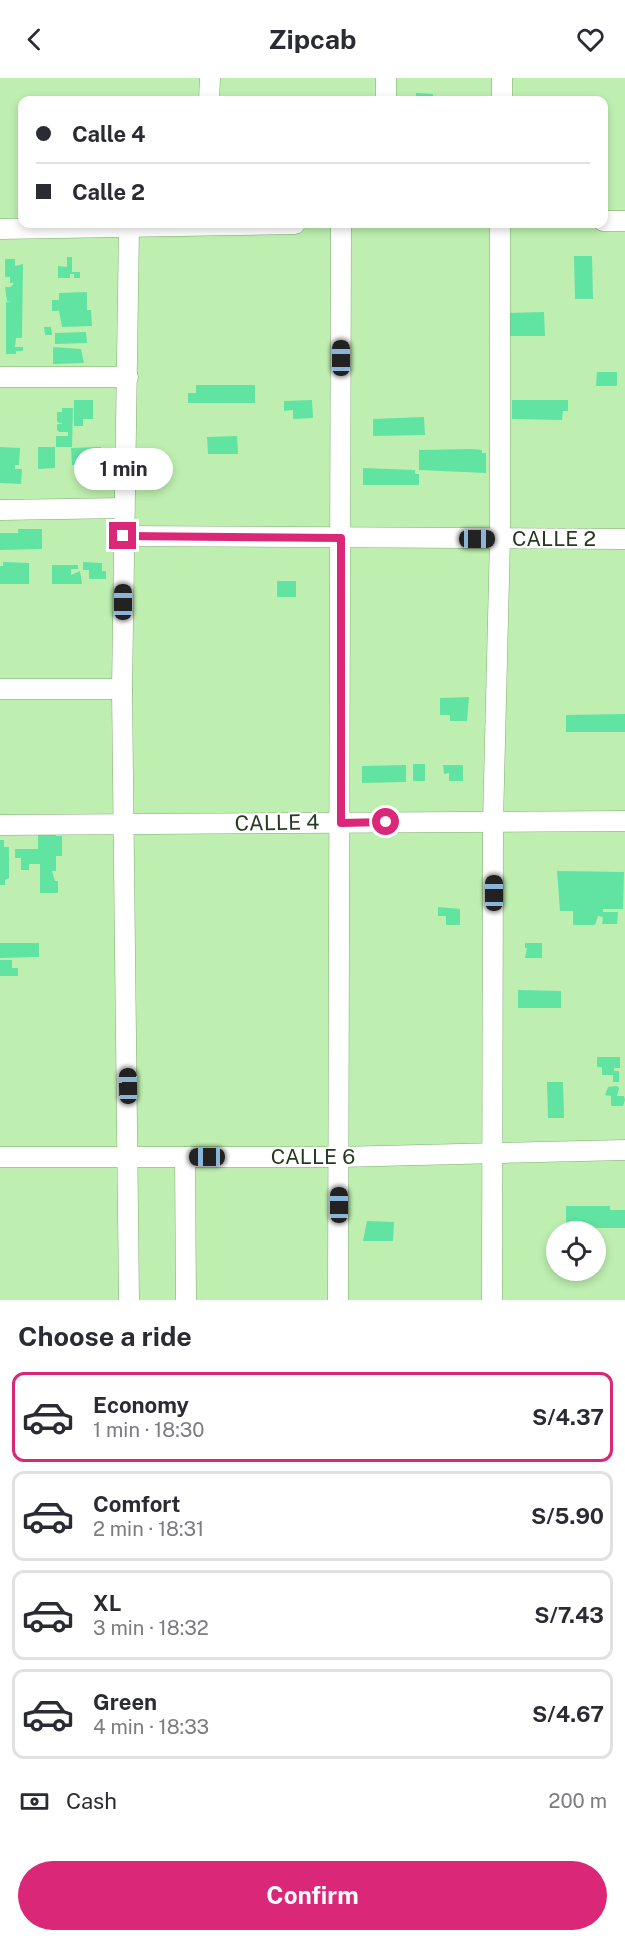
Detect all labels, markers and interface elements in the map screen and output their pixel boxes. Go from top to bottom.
icon: back [18,23,51,56]
text: Zipcab [269,23,356,55]
icon: heart [574,23,607,56]
text: Calle 4 [72,121,145,147]
text: Calle 2 [72,179,145,205]
car [332,340,350,376]
callout: 1 min [74,449,172,491]
text: 1 min [99,457,148,481]
route end [109,522,136,549]
street label: CALLE 2 [512,526,596,551]
car [459,530,495,548]
car [114,584,132,620]
route start [372,808,399,835]
street label: CALLE 4 [234,809,320,836]
car [485,875,503,911]
car [119,1068,137,1104]
street label: CALLE 6 [271,1144,355,1169]
car [189,1148,225,1166]
car [330,1187,348,1223]
map controls [546,1221,606,1281]
button: locate [546,1221,606,1281]
text: Choose a ride [18,1320,192,1352]
icon: car [21,1390,75,1444]
text: Economy [93,1392,189,1418]
text: S/4.37 [532,1404,604,1430]
text: 1 min · 18:30 [93,1418,204,1442]
icon: car [21,1489,75,1543]
text: Comfort [93,1491,180,1517]
text: S/5.90 [531,1503,604,1529]
text: 2 min · 18:31 [93,1517,204,1541]
icon: car [21,1588,75,1642]
text: XL [93,1590,121,1616]
text: S/7.43 [534,1602,604,1628]
text: 3 min · 18:32 [93,1616,209,1640]
icon: car [21,1687,75,1741]
text: Green [93,1689,157,1715]
text: S/4.67 [532,1701,604,1727]
text: 4 min · 18:33 [93,1715,209,1739]
icon: cash [18,1785,51,1818]
text: Cash [66,1788,117,1814]
text: 200 m [549,1789,607,1813]
button: Confirm [18,1861,607,1930]

